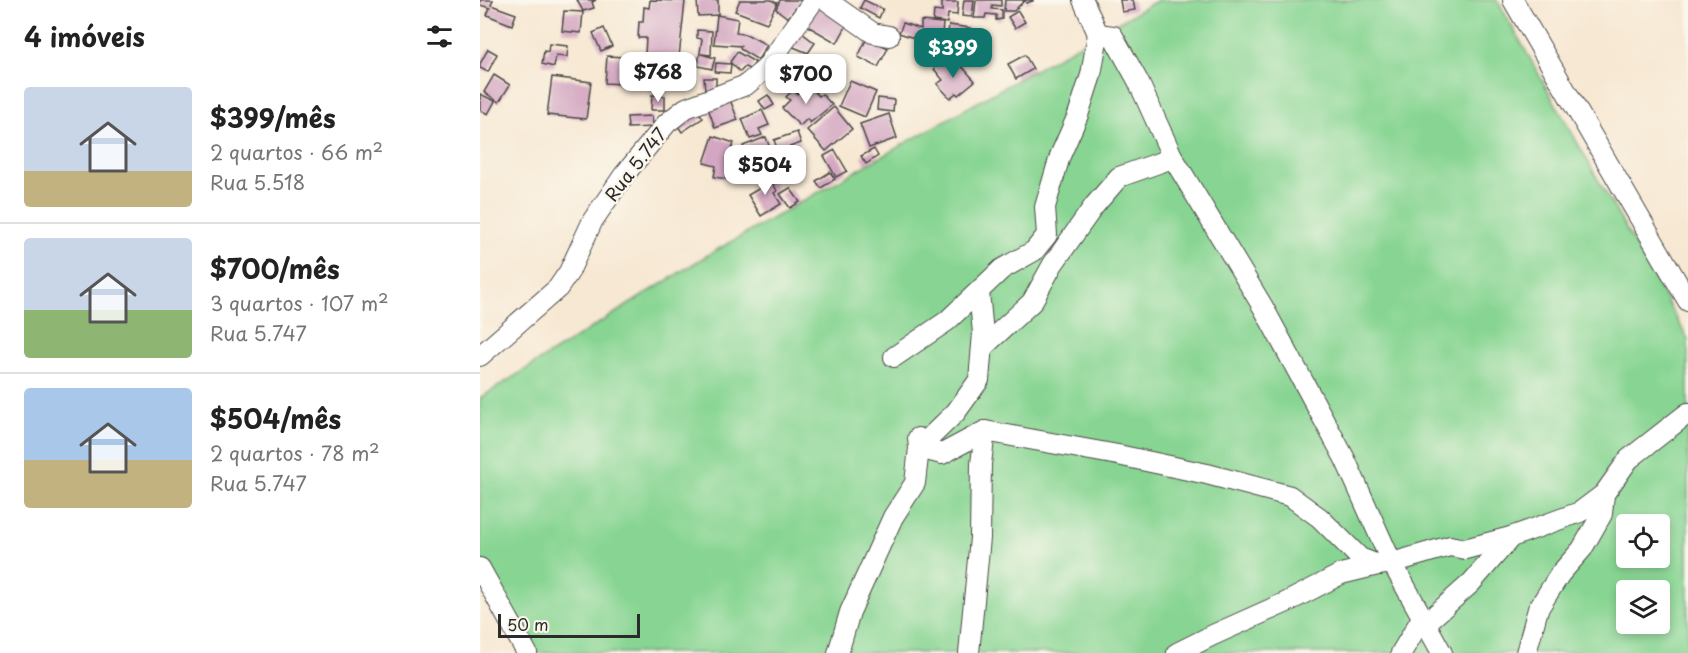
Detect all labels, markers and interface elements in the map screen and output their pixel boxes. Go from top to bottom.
text: 4 imóveis [24,17,145,56]
icon: filters [423,20,456,53]
pin: $399 [917,28,989,79]
text: $399 [928,32,978,62]
pin: $768 [622,52,694,103]
pin: $700 [770,54,842,105]
text: $768 [633,56,683,86]
text: $700 [779,58,833,88]
text: $399/mês [210,98,336,137]
icon: home [72,111,144,183]
street label: Rua 5.747 [598,121,672,207]
text: 2 quartos · 66 m² [210,137,383,167]
pin: $504 [729,145,801,196]
text: $504 [738,149,792,179]
text: Rua 5.518 [210,167,305,197]
text: $700/mês [210,249,340,288]
icon: home [72,262,144,334]
text: 3 quartos · 107 m² [210,288,388,318]
text: Rua 5.747 [210,318,307,348]
text: $504/mês [210,399,341,438]
icon: home [72,412,144,484]
text: 2 quartos · 78 m² [210,438,380,468]
text: Rua 5.747 [210,468,307,498]
map controls [1616,514,1670,634]
button: locate [1616,514,1670,568]
button: layers [1616,580,1670,634]
scale bar [498,611,640,638]
text: 50 m [507,612,548,636]

